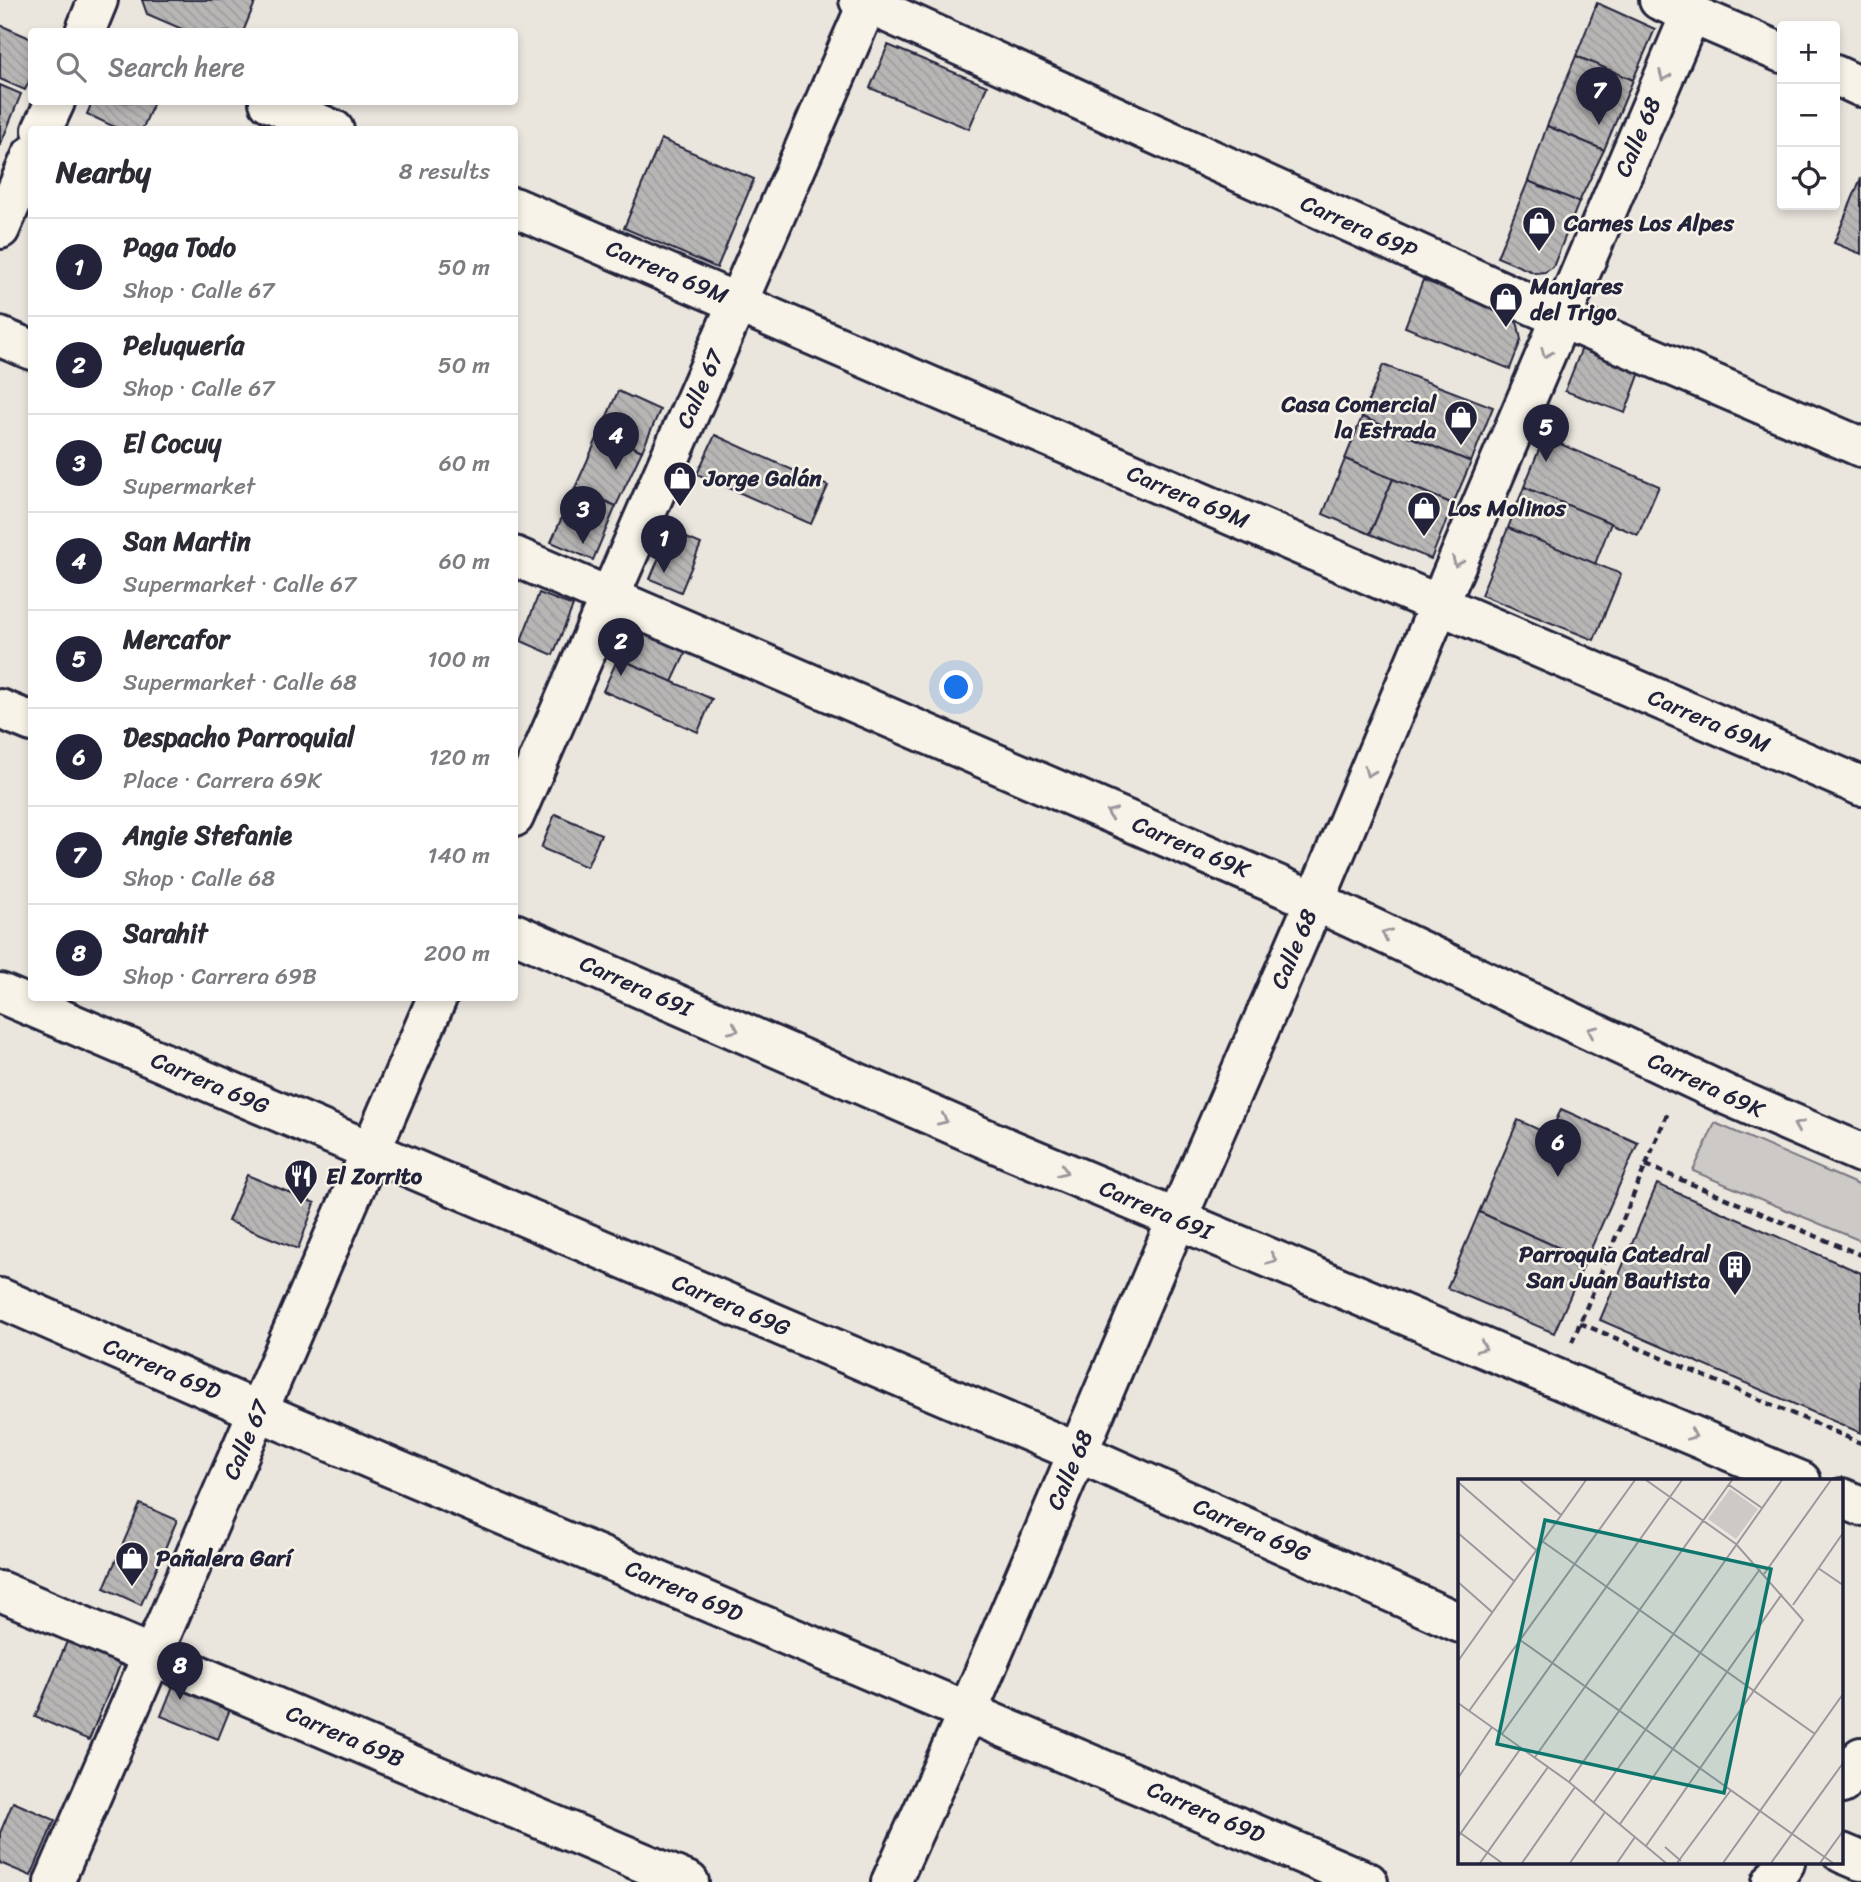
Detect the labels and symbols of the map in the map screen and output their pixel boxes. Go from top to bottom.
pin: 7 [1576,67,1622,125]
one-way arrow [1658,69,1672,81]
street label: Calle 68 [1603,90,1673,184]
street label: Carrera 69P [1294,183,1424,271]
place label: Carnes Los Alpes [1563,203,1735,244]
shop icon: Carnes Los Alpes [1520,204,1558,253]
street label: Carrera 69M [599,228,735,316]
place label: Manjares del Trigo [1529,266,1624,333]
shop icon: Manjares del Trigo [1487,280,1525,329]
street label: Calle 67 [664,341,736,435]
one-way arrow [1540,346,1554,358]
place label: Casa Comercial la Estrada [1280,384,1437,451]
shop icon: Casa Comercial la Estrada [1442,398,1480,447]
pin: 5 [1523,404,1569,462]
pin: 4 [593,412,639,470]
street label: Carrera 69M [1120,453,1256,541]
place label: Jorge Galán [702,458,822,499]
shop icon: Jorge Galán [661,459,699,508]
pin: 3 [560,486,606,544]
place label: Los Molinos [1448,488,1567,529]
shop icon: Los Molinos [1405,489,1443,538]
pin: 1 [641,515,687,573]
one-way arrow [1451,555,1465,568]
pin: 2 [598,618,644,676]
your location [939,670,973,704]
street label: Carrera 69M [1641,677,1777,765]
one-way arrow [1363,765,1377,777]
street label: Carrera 69K [1126,804,1257,891]
one-way arrow [1105,807,1118,821]
street label: Calle 68 [1259,902,1329,996]
one-way arrow [1381,928,1393,942]
street label: Carrera 69I [573,943,701,1030]
one-way arrow [727,1021,739,1035]
one-way arrow [1587,1026,1599,1040]
street label: Carrera 69G [144,1040,276,1127]
street label: Carrera 69K [1641,1040,1772,1130]
one-way arrow [936,1112,948,1126]
pin: 6 [1535,1119,1581,1177]
one-way arrow [1793,1120,1806,1134]
place label: El Zorrito [326,1156,423,1197]
restaurant icon: El Zorrito [282,1157,320,1206]
one-way arrow [1055,1163,1068,1177]
street label: Carrera 69I [1093,1168,1221,1253]
place label: Parroquia Catedral San Juan Bautista [1519,1234,1711,1301]
building icon: Parroquia Catedral San Juan Bautista [1716,1248,1754,1297]
one-way arrow [1265,1251,1278,1265]
street label: Carrera 69G [665,1262,797,1349]
street label: Carrera 69D [97,1326,228,1412]
one-way arrow [1475,1339,1487,1353]
street label: Calle 67 [211,1392,282,1486]
street label: Calle 68 [1035,1423,1105,1517]
one-way arrow [1685,1427,1697,1441]
inset map [1458,1479,1843,1864]
street label: Carrera 69G [1187,1486,1318,1574]
place label: Pañalera Garí [156,1538,295,1579]
shop icon: Pañalera Garí [113,1539,151,1588]
street label: Carrera 69D [619,1548,750,1634]
pin: 8 [157,1642,203,1700]
street label: Carrera 69B [279,1693,411,1779]
street label: Carrera 69D [1141,1769,1272,1855]

